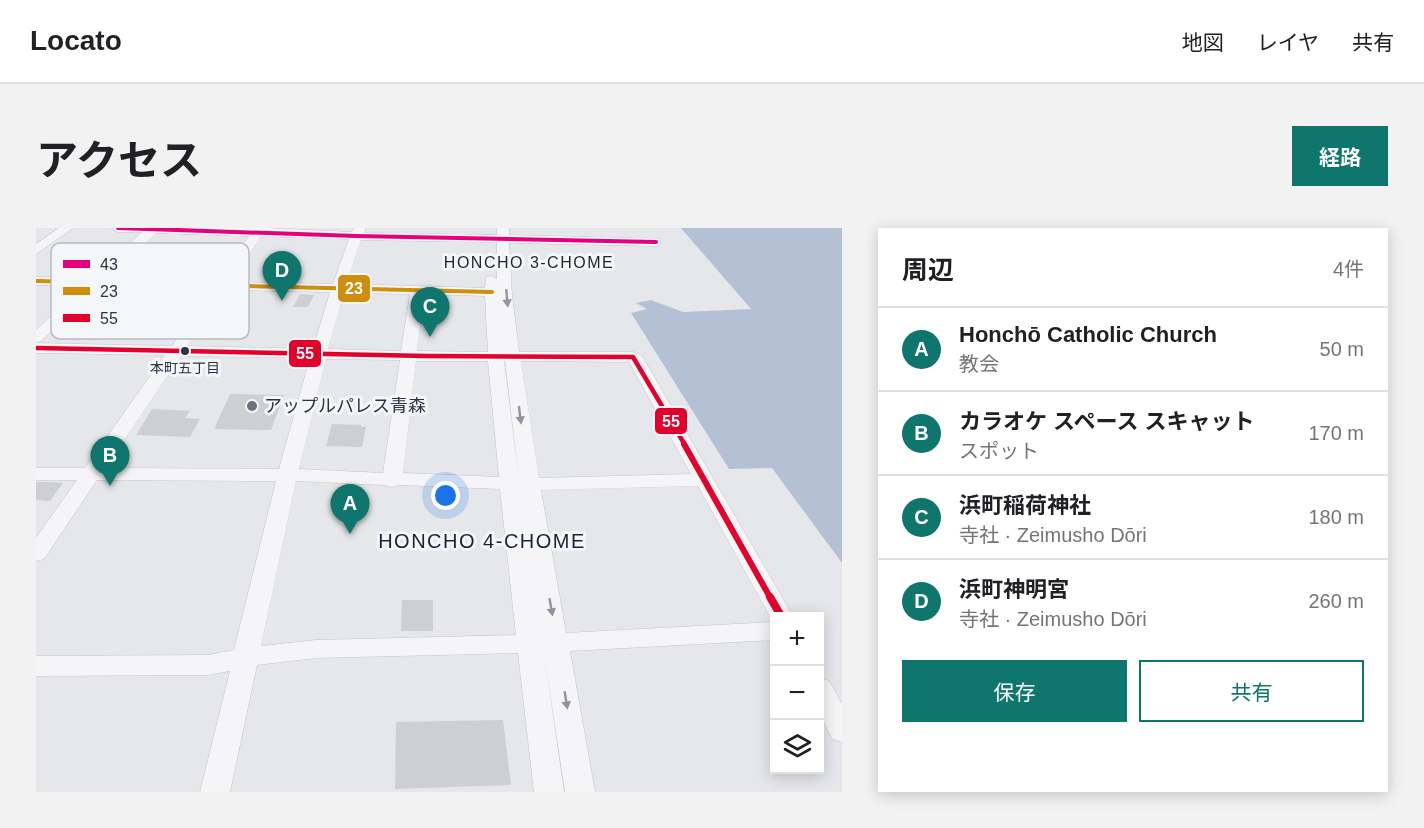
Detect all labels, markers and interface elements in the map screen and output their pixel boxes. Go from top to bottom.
text: Locato [30,25,122,56]
text: 地図 [1182,31,1224,54]
text: レイヤ [1257,31,1319,54]
text: 共有 [1352,31,1394,54]
button: 経路 [1292,126,1388,186]
text: アクセス [36,137,202,184]
legend [51,243,249,339]
pin: D [262,251,302,301]
district label: HONCHO 3-CHOME [444,254,614,271]
text: 周辺 [902,255,954,285]
text: 43 [100,256,118,273]
text: 4件 [1333,258,1364,280]
line badge: 23 [337,274,371,303]
text: 23 [345,280,363,297]
text: 23 [100,283,118,300]
pin: C [410,288,450,337]
one-way arrow [502,288,512,307]
text: 55 [100,310,118,327]
text: Honchō Catholic Church [959,322,1217,347]
text: A [914,338,929,360]
text: 50 m [1320,338,1364,360]
line badge: 55 [288,339,322,368]
marker: 本町五丁目 [179,345,191,357]
text: 55 [296,345,314,362]
text: 教会 [959,353,999,375]
place label: 本町五丁目 [150,360,220,376]
place label: アップルパレス青森 [264,396,426,416]
marker: アップルパレス青森 [245,399,259,413]
one-way arrow [515,405,524,424]
line badge: 55 [654,407,688,435]
text: カラオケ スペース スキャット [959,409,1255,434]
text: 55 [662,413,680,430]
text: B [914,422,929,444]
text: 170 m [1308,422,1364,444]
pin: B [90,436,130,486]
text: スポット [959,440,1039,462]
your location [431,481,460,510]
pin: A [330,484,370,534]
text: 浜町稲荷神社 [959,493,1091,518]
text: C [914,506,929,528]
text: 180 m [1308,506,1364,528]
text: 寺社 · Zeimusho Dōri [959,524,1147,546]
district label: HONCHO 4-CHOME [378,530,586,552]
text: 浜町神明宮 [959,577,1069,602]
text: D [914,590,929,612]
text: 260 m [1308,590,1364,612]
one-way arrow [546,598,555,617]
text: 寺社 · Zeimusho Dōri [959,608,1147,630]
map controls [770,612,824,774]
button: + [770,612,824,666]
button: 保存 [902,660,1127,722]
button: 共有 [1139,660,1364,722]
button: − [770,666,824,720]
one-way arrow [561,691,570,710]
button: layers [770,720,824,774]

